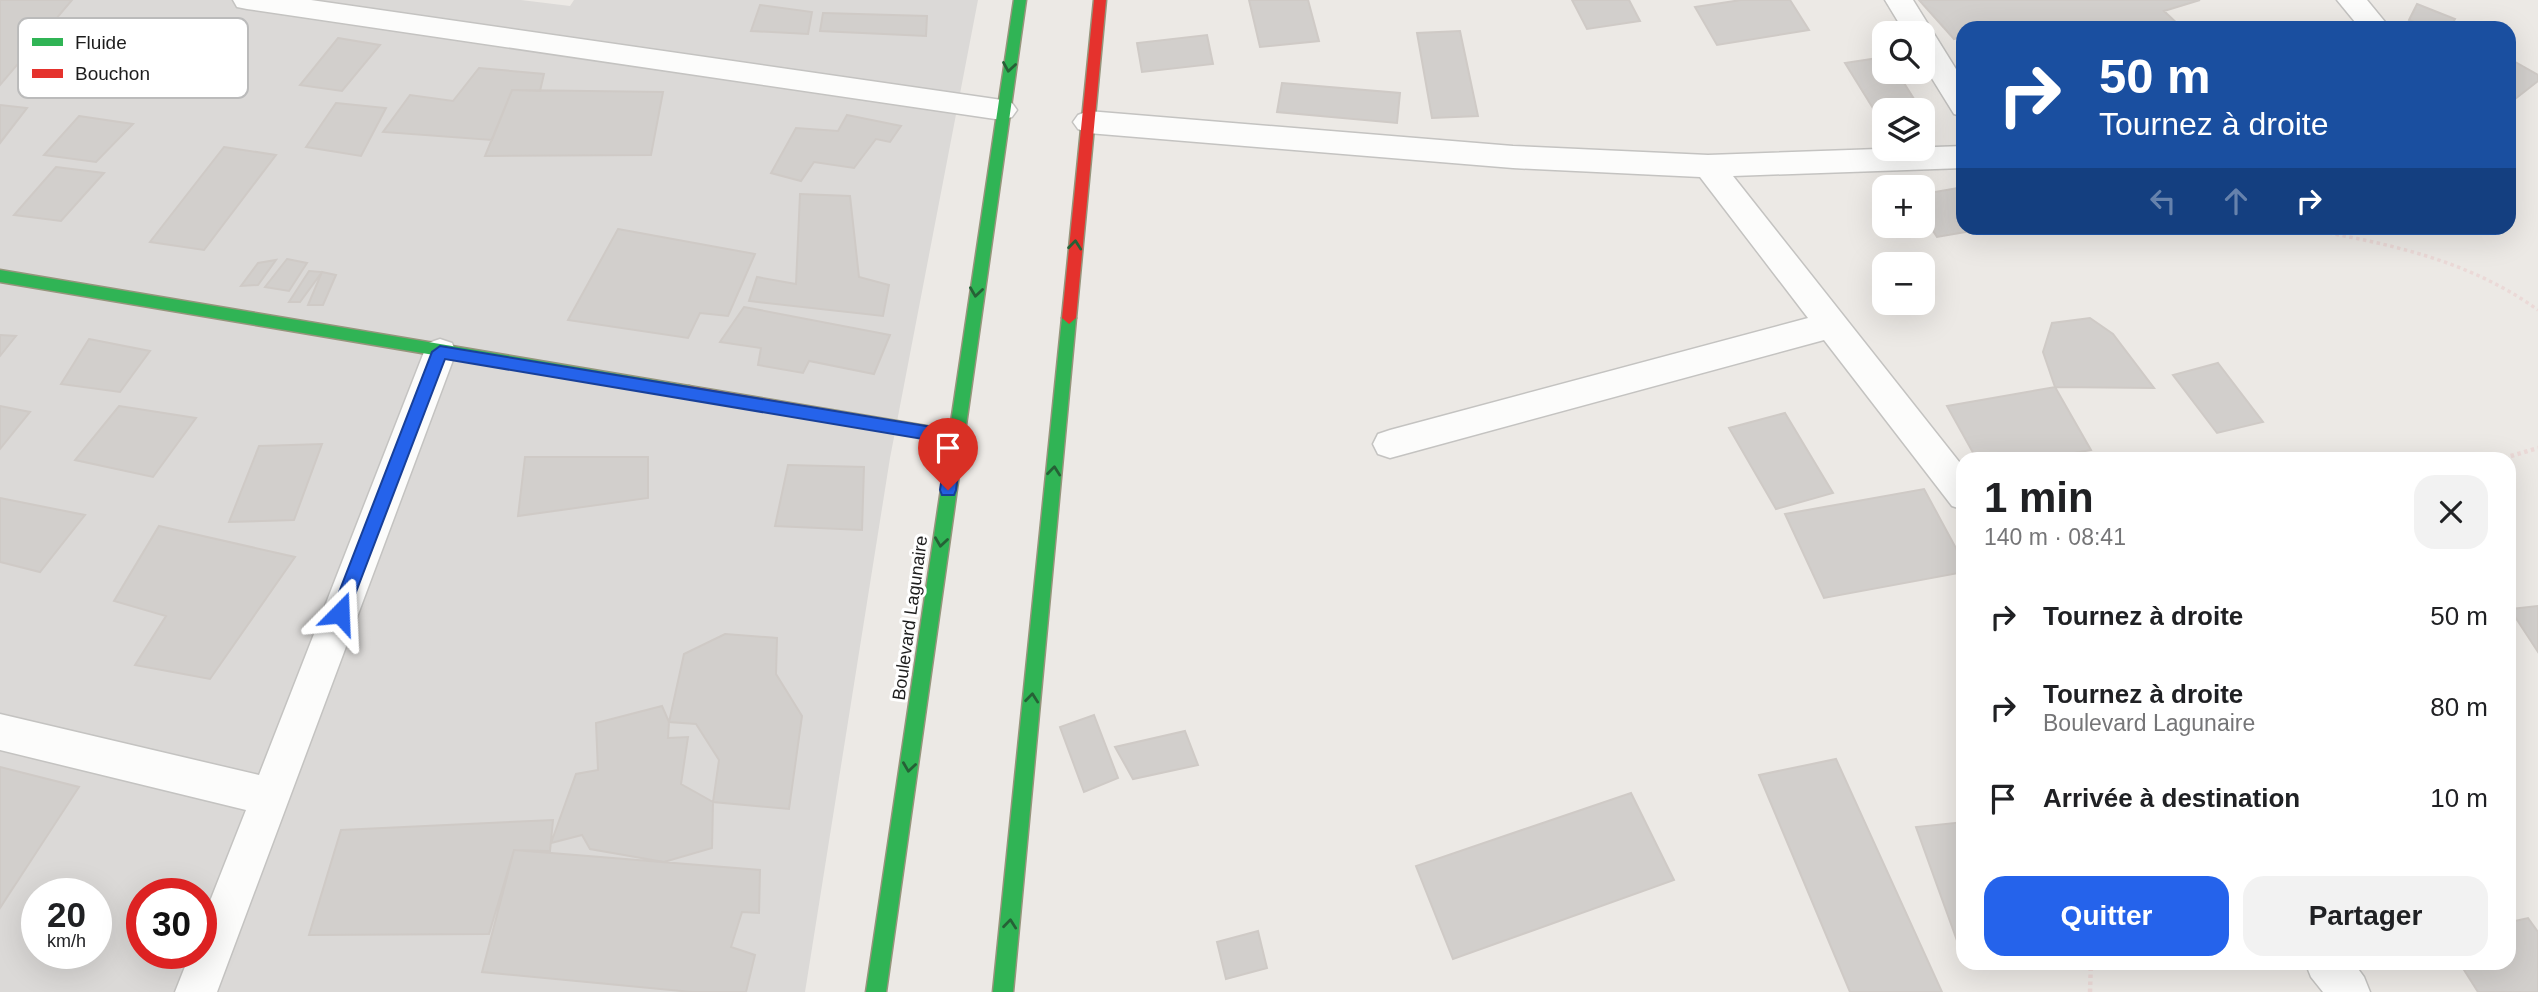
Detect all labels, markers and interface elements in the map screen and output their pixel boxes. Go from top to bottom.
legend [18,18,248,98]
map controls [1872,21,1935,315]
button: search [1872,21,1935,84]
text: Fluide [75,32,127,53]
icon: right [1984,49,2075,140]
text: 50 m [2099,49,2211,103]
one-way arrow [1002,61,1017,73]
text: Bouchon [75,63,150,84]
button: layers [1872,98,1935,161]
text: Tournez à droite [2099,106,2328,142]
button: + [1872,175,1935,238]
icon: left [2144,182,2182,220]
icon: ahead [2217,182,2255,220]
icon: right [2290,182,2328,220]
one-way arrow [1068,239,1083,251]
button: − [1872,252,1935,315]
one-way arrow [969,287,984,298]
pin [918,418,978,490]
icon: arrive [929,429,967,467]
one-way arrow [1046,465,1061,477]
text: 1 min [1984,474,2094,521]
button: close [2414,475,2488,549]
text: 140 m · 08:41 [1984,524,2126,550]
street label: Boulevard Lagunaire [889,534,931,702]
one-way arrow [933,536,948,548]
position arrow [303,576,377,650]
icon: right [1984,598,2022,636]
text: Tournez à droite [2043,601,2243,631]
text: 50 m [2430,601,2488,631]
text: Tournez à droite [2043,679,2243,709]
icon: right [1984,689,2022,727]
one-way arrow [1024,692,1039,703]
text: 80 m [2430,692,2488,722]
text: Boulevard Lagunaire [2043,710,2255,736]
one-way arrow [901,761,916,773]
icon: arrive [1984,780,2022,818]
text: Arrivée à destination [2043,783,2300,813]
text: 10 m [2430,783,2488,813]
button: Quitter [1984,876,2229,956]
button: Partager [2243,876,2488,956]
speed limit sign: 30 [126,878,217,969]
text: 20 [47,895,86,934]
one-way arrow [1002,918,1017,929]
text: km/h [47,931,86,951]

